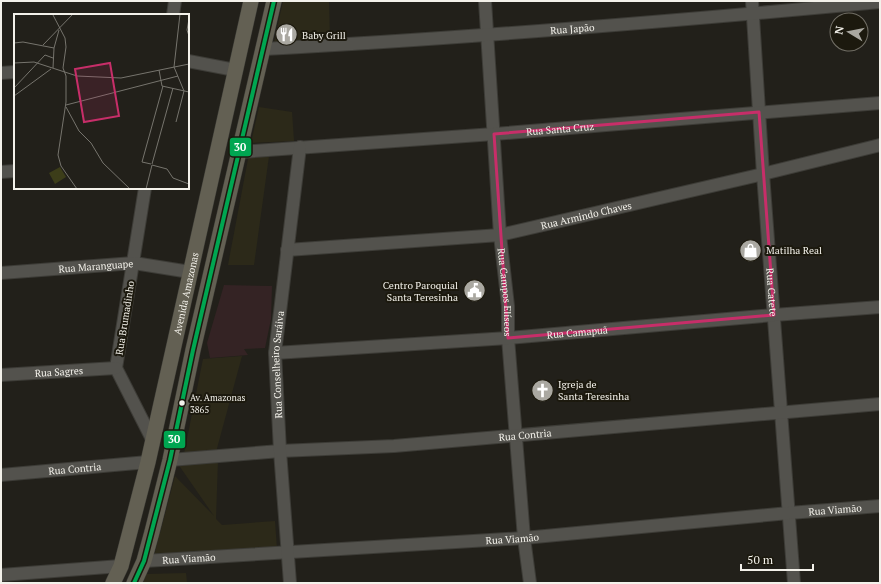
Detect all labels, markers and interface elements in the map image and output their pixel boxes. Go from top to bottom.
north arrow [829,12,869,52]
inset map [14,14,189,189]
street label: Rua Japão [550,20,595,37]
restaurant icon: Baby Grill [274,22,300,48]
text: N [832,24,847,36]
place label: Baby Grill [302,29,346,42]
street label: Rua Santa Cruz [526,119,595,138]
line badge: 30 [229,137,252,157]
text: 30 [234,140,246,154]
street label: Rua Armindo Chaves [539,198,633,232]
shop icon: Matilha Real [737,237,763,263]
place label: Matilha Real [766,244,822,257]
street label: Rua Campos Elíseos [495,247,515,337]
street label: Avenida Amazonas [170,251,201,336]
street label: Rua Maranguape [58,257,134,275]
street label: Rua Catete [764,268,780,317]
public building icon: Centro Paroquial Santa Teresinha [461,278,487,304]
place label: Centro Paroquial Santa Teresinha [383,279,458,304]
street label: Rua Brumadinho [113,280,137,356]
street label: Rua Conselheiro Saráiva [268,310,287,419]
street label: Rua Camapuã [546,323,608,341]
street label: Rua Sagres [34,364,84,379]
church icon: Igreja de Santa Teresinha [529,377,555,403]
place label: Igreja de Santa Teresinha [558,378,629,403]
place label: Av. Amazonas 3865 [190,392,245,416]
marker: Av. Amazonas 3865 [177,398,187,408]
street label: Rua Contria [498,426,552,443]
line badge: 30 [163,430,186,449]
text: 30 [168,432,180,446]
street label: Rua Contria [48,460,102,477]
street label: Rua Viamão [808,501,863,518]
street label: Rua Viamão [485,530,540,547]
scale bar [741,546,813,572]
street label: Rua Viamão [162,550,216,566]
text: 50 m [747,552,774,567]

